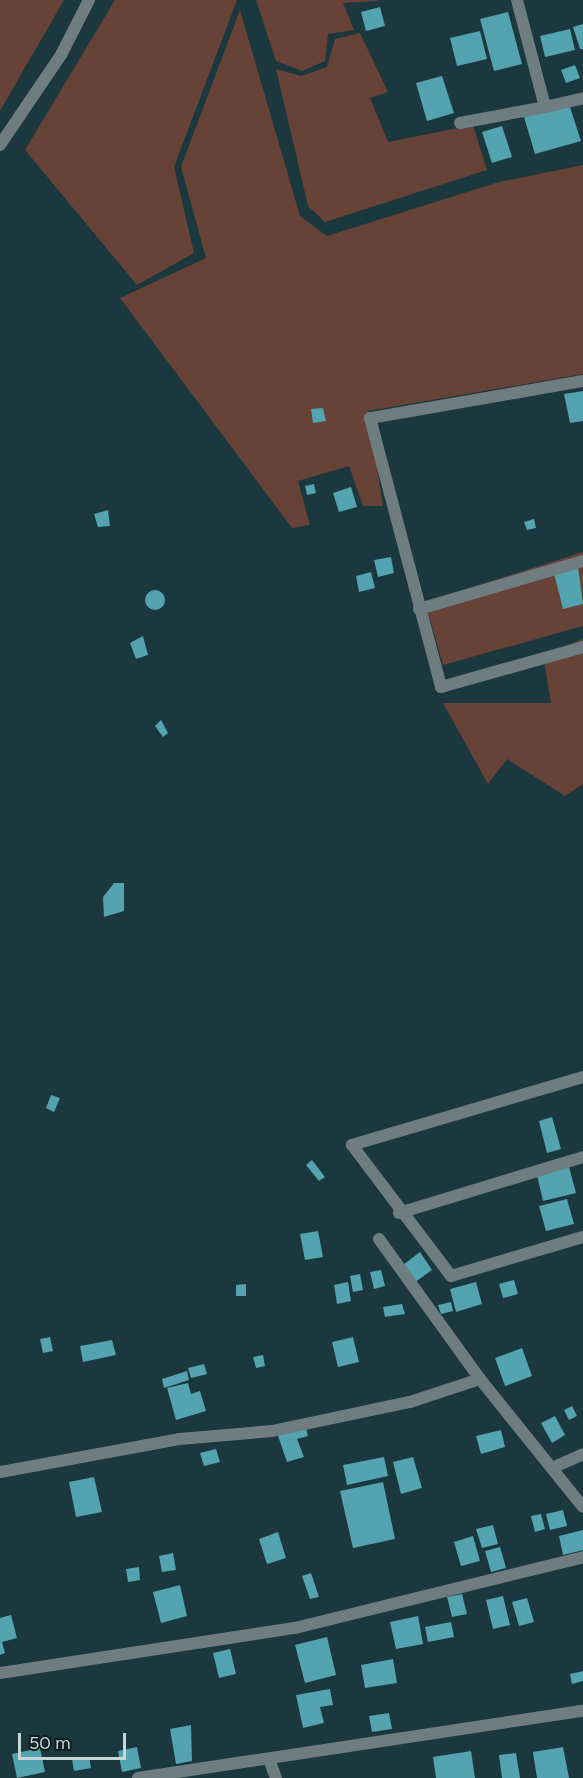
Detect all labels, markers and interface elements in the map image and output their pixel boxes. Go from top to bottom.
scale bar [21,1721,129,1759]
text: 50 m [29,1732,71,1754]

